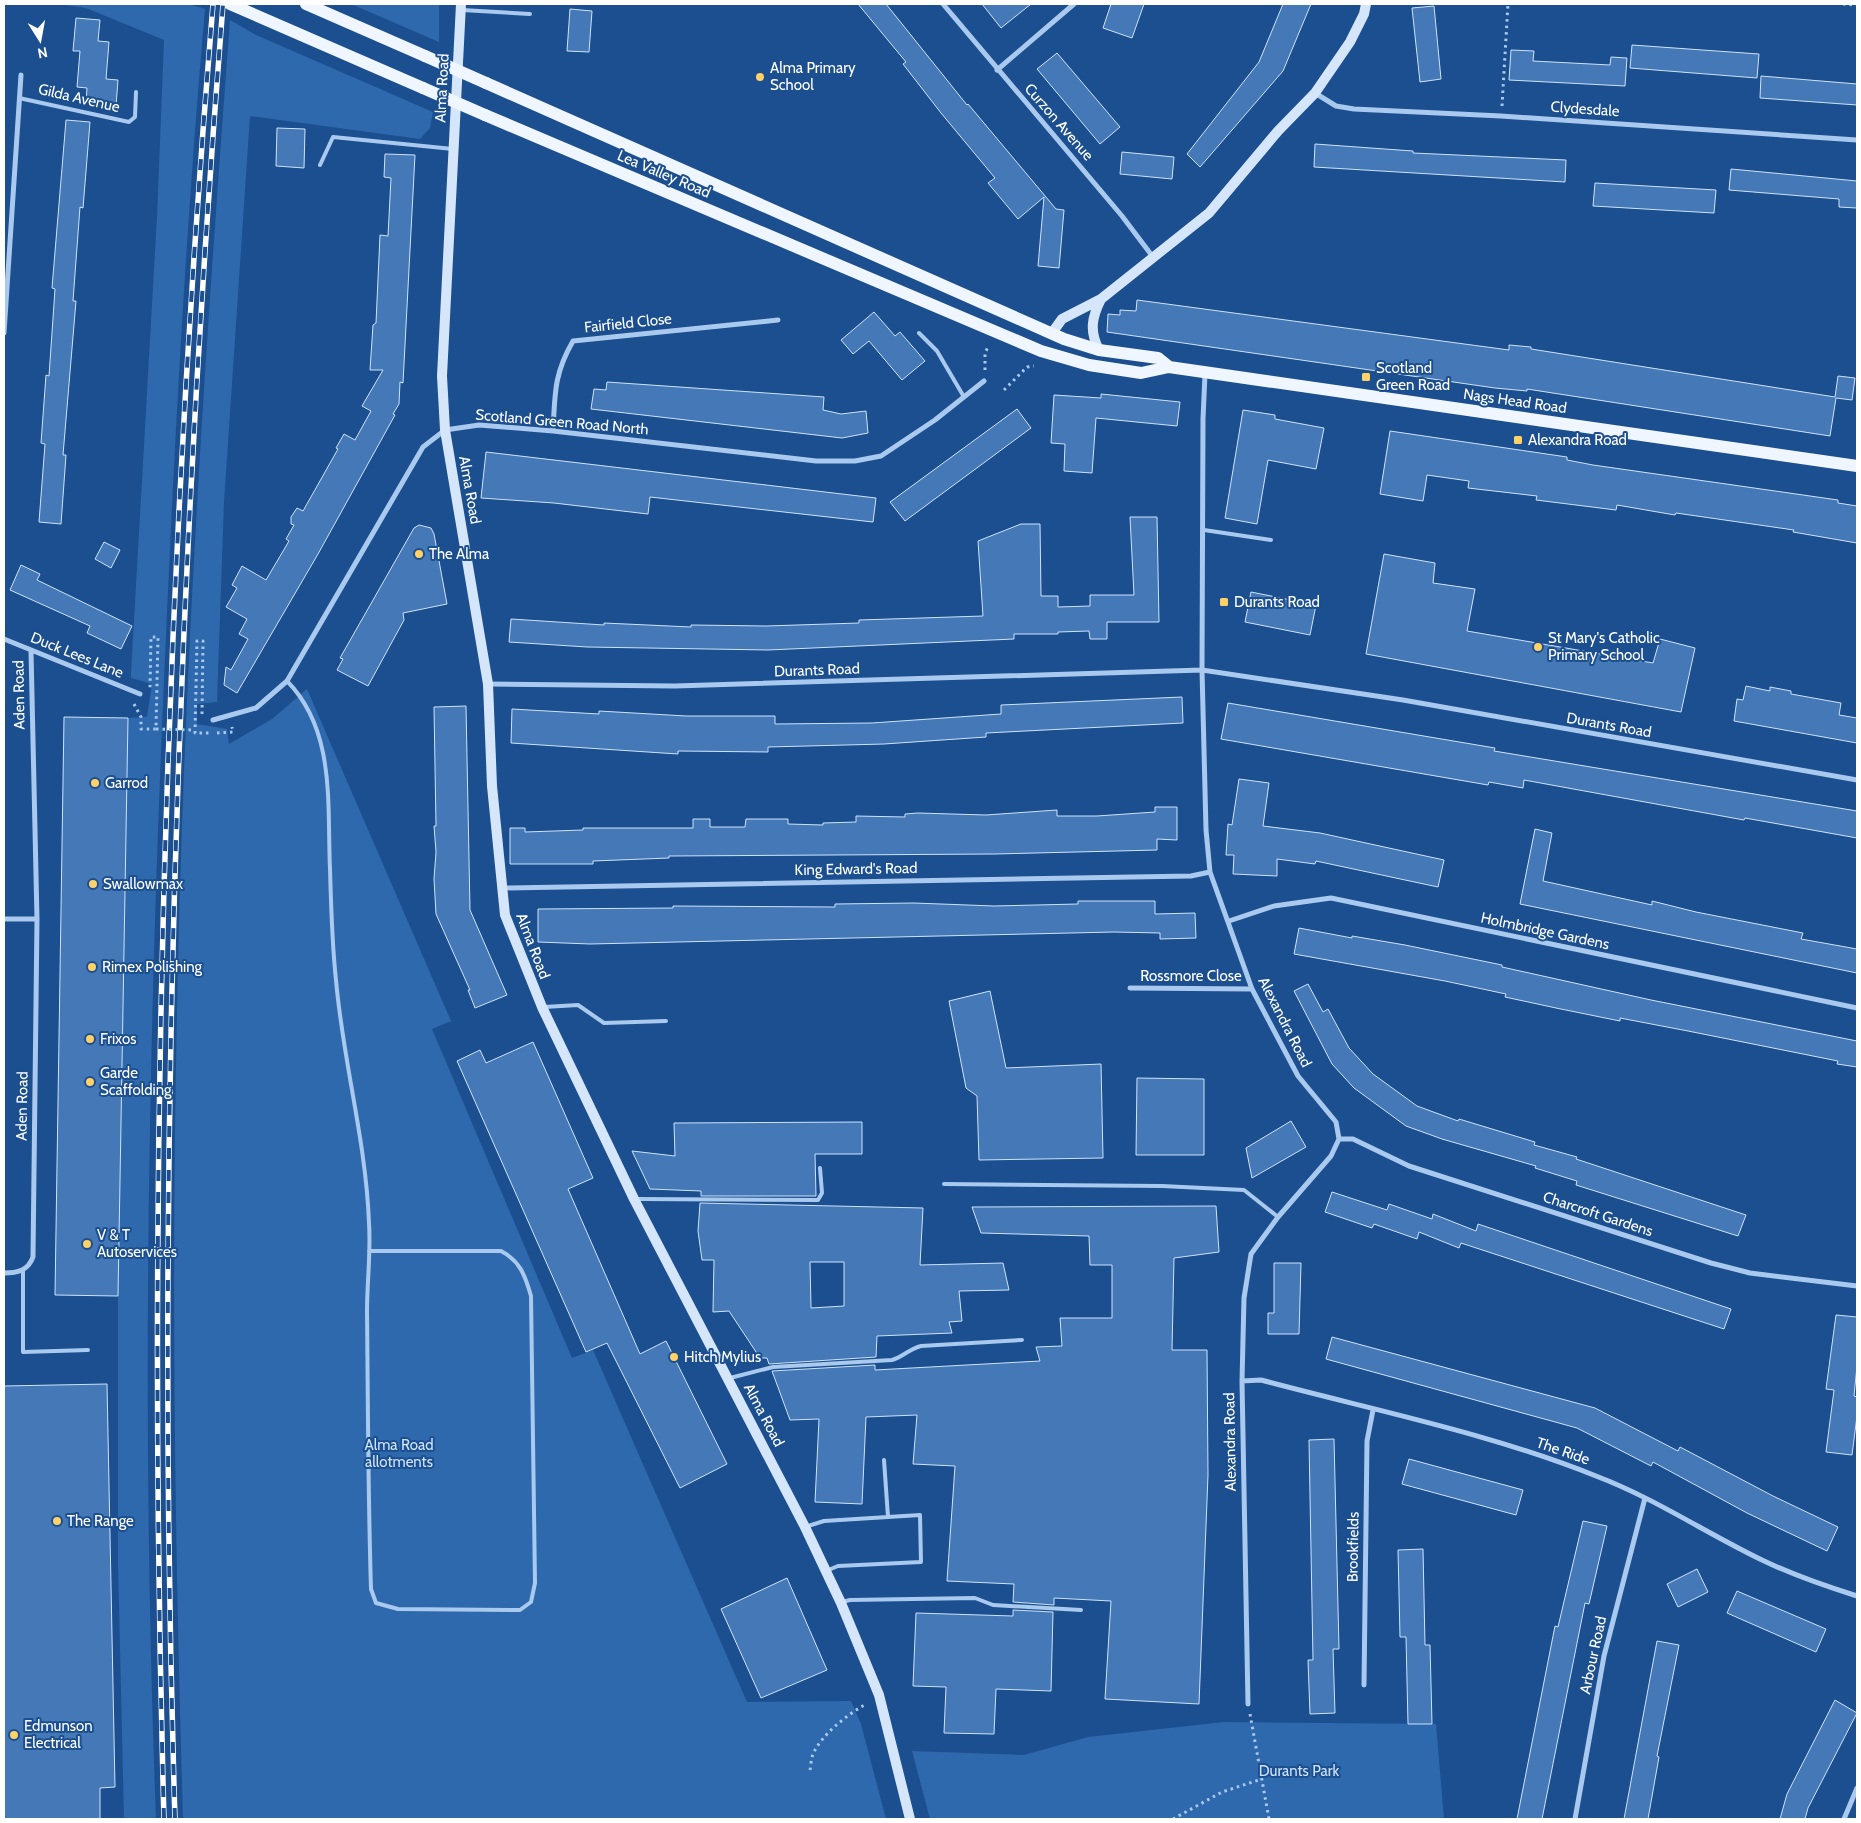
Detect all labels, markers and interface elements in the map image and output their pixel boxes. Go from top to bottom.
north arrow [15,15,65,65]
text: N [36,43,49,63]
street label: Alma Road [431,53,453,123]
place label: Alma Primary School [770,59,856,94]
marker: Alma Primary School [754,71,766,83]
street label: Gilda Avenue [36,80,122,116]
street label: Curzon Avenue [1021,80,1098,164]
street label: Clydesdale [1550,98,1620,120]
street label: Lea Valley Road [615,146,713,202]
street label: Fairfield Close [583,309,673,337]
place label: Scotland Green Road [1376,359,1450,394]
marker: Scotland Green Road [1360,371,1372,383]
street label: Nags Head Road [1462,385,1568,417]
street label: Scotland Green Road North [475,405,649,439]
place label: Alexandra Road [1528,431,1627,449]
marker: Alexandra Road [1512,434,1524,446]
street label: Alma Road [455,454,485,526]
place label: The Alma [429,545,490,563]
marker: The Alma [413,548,425,560]
place label: Durants Road [1234,593,1320,611]
marker: Durants Road [1218,596,1230,608]
street label: Duck Lees Lane [28,628,126,682]
place label: St Mary's Catholic Primary School [1548,629,1660,664]
marker: St Mary's Catholic Primary School [1532,641,1544,653]
street label: Aden Road [9,660,29,730]
street label: Durants Road [774,660,860,680]
street label: Durants Road [1565,709,1653,741]
place label: Garrod [105,774,148,792]
marker: Garrod [89,777,101,789]
street label: King Edward's Road [794,859,918,879]
place label: Swallowmax [103,875,183,893]
marker: Swallowmax [87,878,99,890]
street label: Holmbridge Gardens [1479,909,1611,953]
street label: Alma Road [512,911,554,981]
place label: Rimex Polishing [102,958,203,976]
marker: Rimex Polishing [86,961,98,973]
street label: Rossmore Close [1140,967,1242,985]
street label: Alexandra Road [1255,974,1315,1070]
place label: Frixos [100,1030,136,1048]
marker: Frixos [84,1033,96,1045]
place label: Garde Scaffolding [100,1064,172,1099]
street label: Aden Road [12,1071,32,1141]
marker: Garde Scaffolding [84,1076,96,1088]
street label: Charcroft Gardens [1541,1188,1655,1240]
place label: V & T Autoservices [97,1226,177,1261]
marker: V & T Autoservices [81,1238,93,1250]
place label: Hitch Mylius [684,1348,761,1366]
marker: Hitch Mylius [668,1351,680,1363]
street label: Alma Road [740,1380,788,1450]
street label: Alexandra Road [1220,1392,1240,1492]
street label: The Ride [1534,1434,1592,1469]
park label: Alma Road allotments [365,1436,433,1471]
place label: The Range [67,1512,134,1530]
street label: Brookfields [1343,1512,1363,1582]
marker: The Range [51,1515,63,1527]
street label: Arbour Road [1576,1614,1610,1696]
place label: Edmunson Electrical [24,1717,93,1752]
marker: Edmunson Electrical [8,1729,20,1741]
park label: Durants Park [1259,1762,1339,1780]

